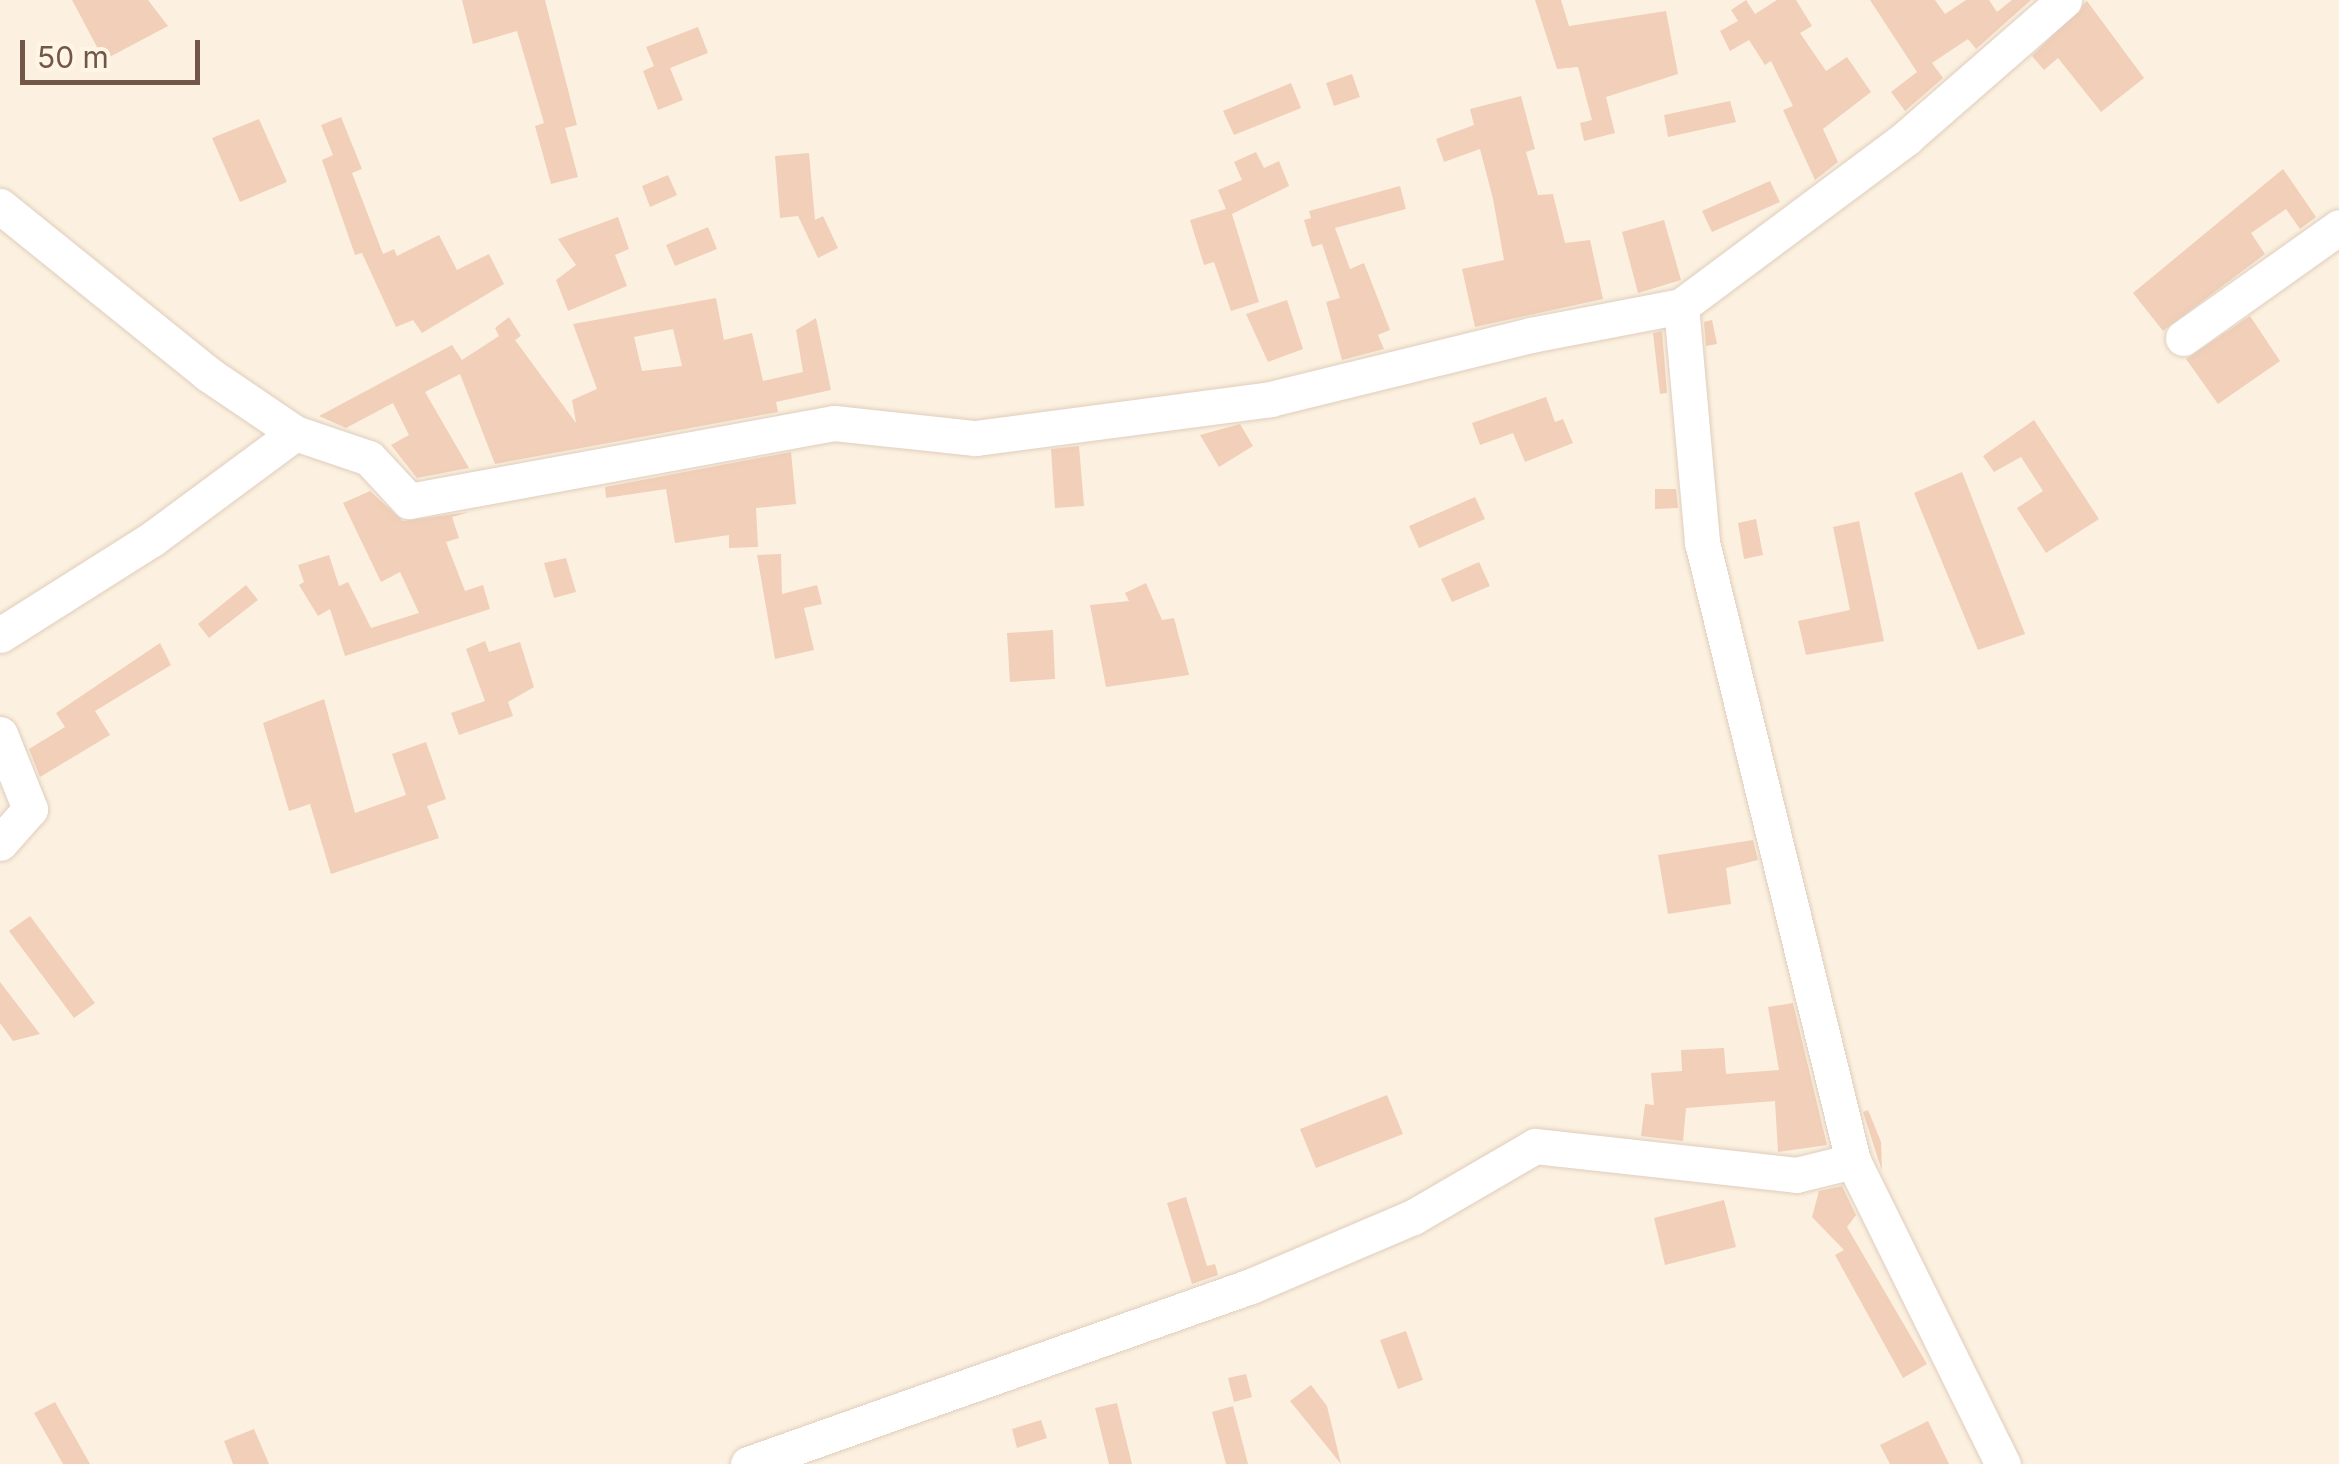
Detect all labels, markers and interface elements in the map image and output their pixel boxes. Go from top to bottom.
scale bar [25,20,205,82]
text: 50 m [37,39,109,75]

